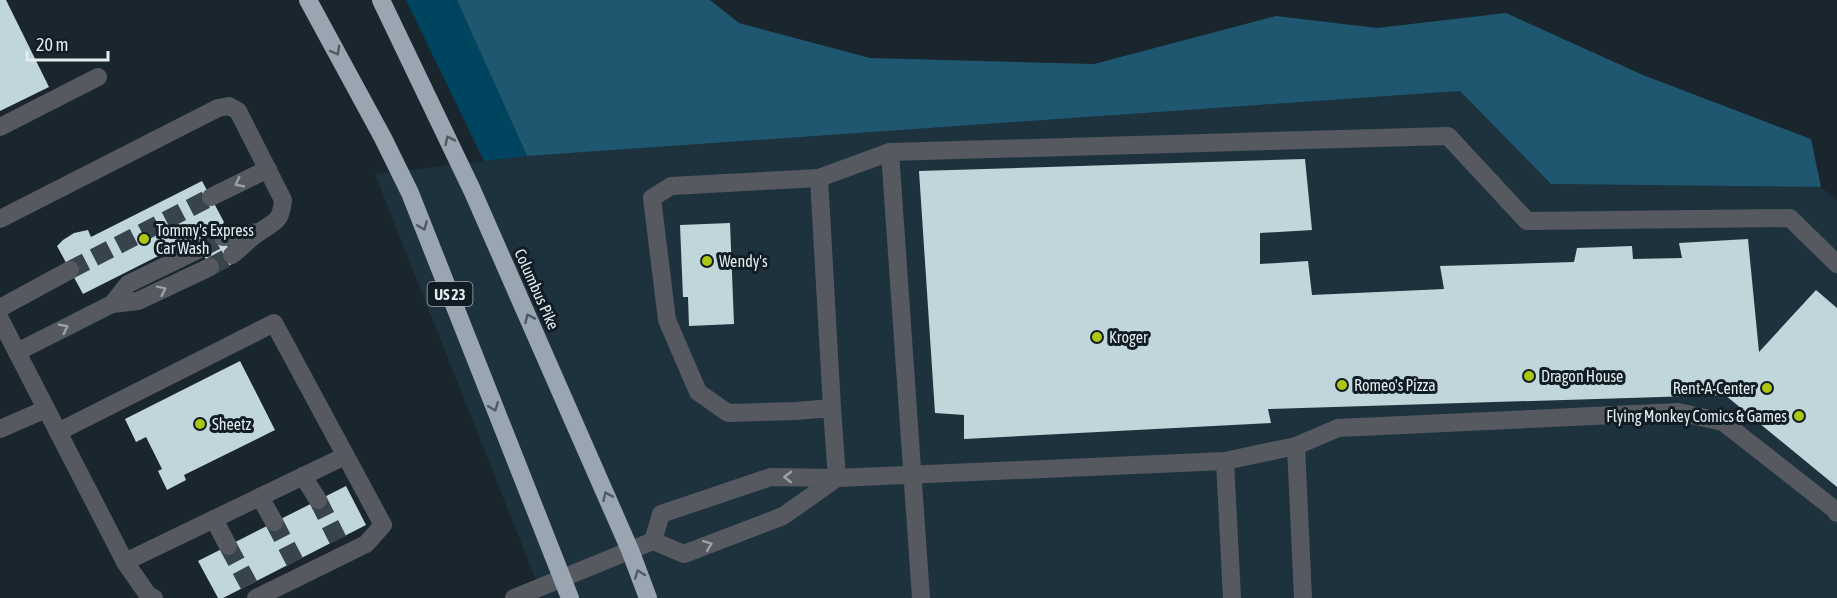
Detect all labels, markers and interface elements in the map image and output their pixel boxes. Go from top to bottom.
scale bar [27,24,108,62]
text: 20 m [36,34,68,55]
one-way arrow [329,45,340,56]
one-way arrow [444,135,456,146]
one-way arrow [235,176,246,187]
one-way arrow [416,219,428,230]
place label: Tommy's Express Car Wash [156,221,254,257]
marker: Tommy's Express Car Wash [137,232,151,246]
street label: Columbus Pike [511,246,563,332]
place label: Wendy's [719,252,768,271]
marker: Wendy's [700,254,714,268]
road number: US 23 [428,282,472,306]
one-way arrow [156,285,167,297]
one-way arrow [524,313,536,324]
one-way arrow [58,324,69,335]
place label: Kroger [1109,328,1148,347]
marker: Kroger [1090,330,1104,344]
place label: Dragon House [1541,367,1623,386]
marker: Dragon House [1522,369,1536,383]
place label: Romeo's Pizza [1354,376,1436,394]
marker: Romeo's Pizza [1335,378,1349,392]
place label: Rent-A-Center [1673,379,1755,397]
marker: Rent-A-Center [1760,381,1774,395]
one-way arrow [487,401,500,412]
place label: Flying Monkey Comics & Games [1606,407,1787,426]
marker: Flying Monkey Comics & Games [1792,409,1806,423]
place label: Sheetz [212,415,252,433]
marker: Sheetz [193,417,207,431]
one-way arrow [783,471,792,484]
one-way arrow [602,492,614,503]
one-way arrow [702,539,713,552]
one-way arrow [634,569,647,580]

